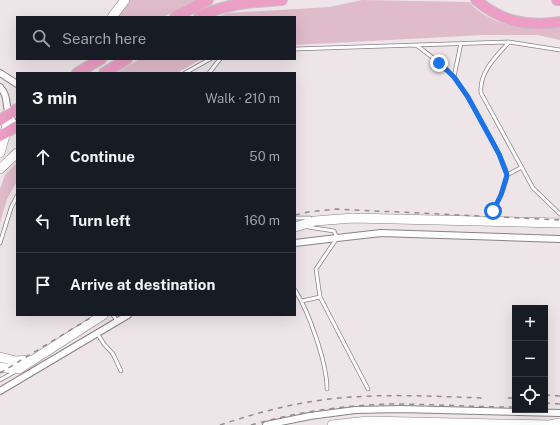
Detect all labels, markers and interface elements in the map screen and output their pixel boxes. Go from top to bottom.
search box [16,16,296,60]
icon: search [30,27,52,49]
text: Search here [62,30,146,47]
route end [430,54,448,72]
text: 3 min [32,88,77,108]
text: Walk · 210 m [205,91,280,106]
icon: ahead [32,146,54,168]
text: Continue [70,148,135,165]
text: 50 m [249,149,280,164]
route start [484,202,502,220]
icon: left [32,210,54,232]
text: Turn left [70,212,131,229]
text: 160 m [244,213,280,228]
icon: arrive [32,274,54,296]
text: Arrive at destination [70,276,215,293]
map controls [512,305,548,413]
button: + [512,305,548,341]
button: − [512,341,548,377]
button: locate [512,377,548,413]

